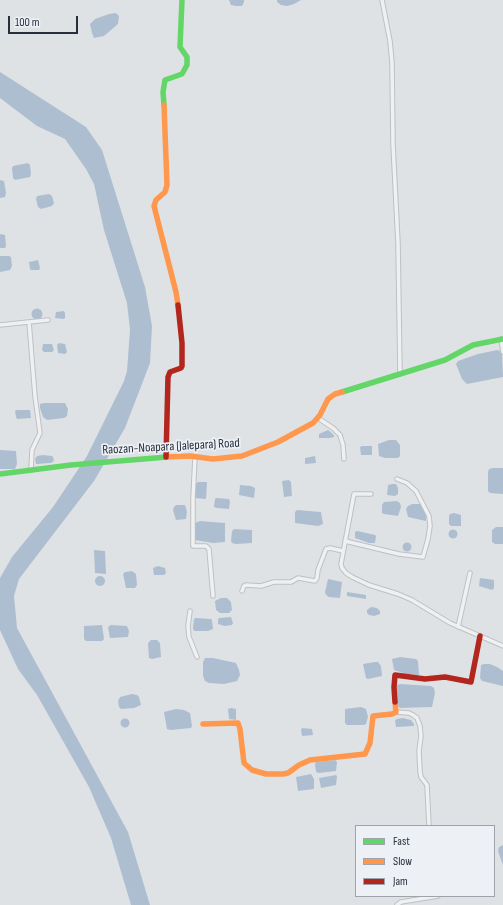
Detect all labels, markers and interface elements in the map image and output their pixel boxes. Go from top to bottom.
scale bar [10,8,80,34]
text: 100 m [15,15,40,30]
street label: Raozan-Noapara (Jalepara) Road [102,436,240,458]
legend [355,825,495,897]
text: Fast [393,834,410,849]
text: Slow [393,854,412,869]
text: Jam [393,874,408,889]

